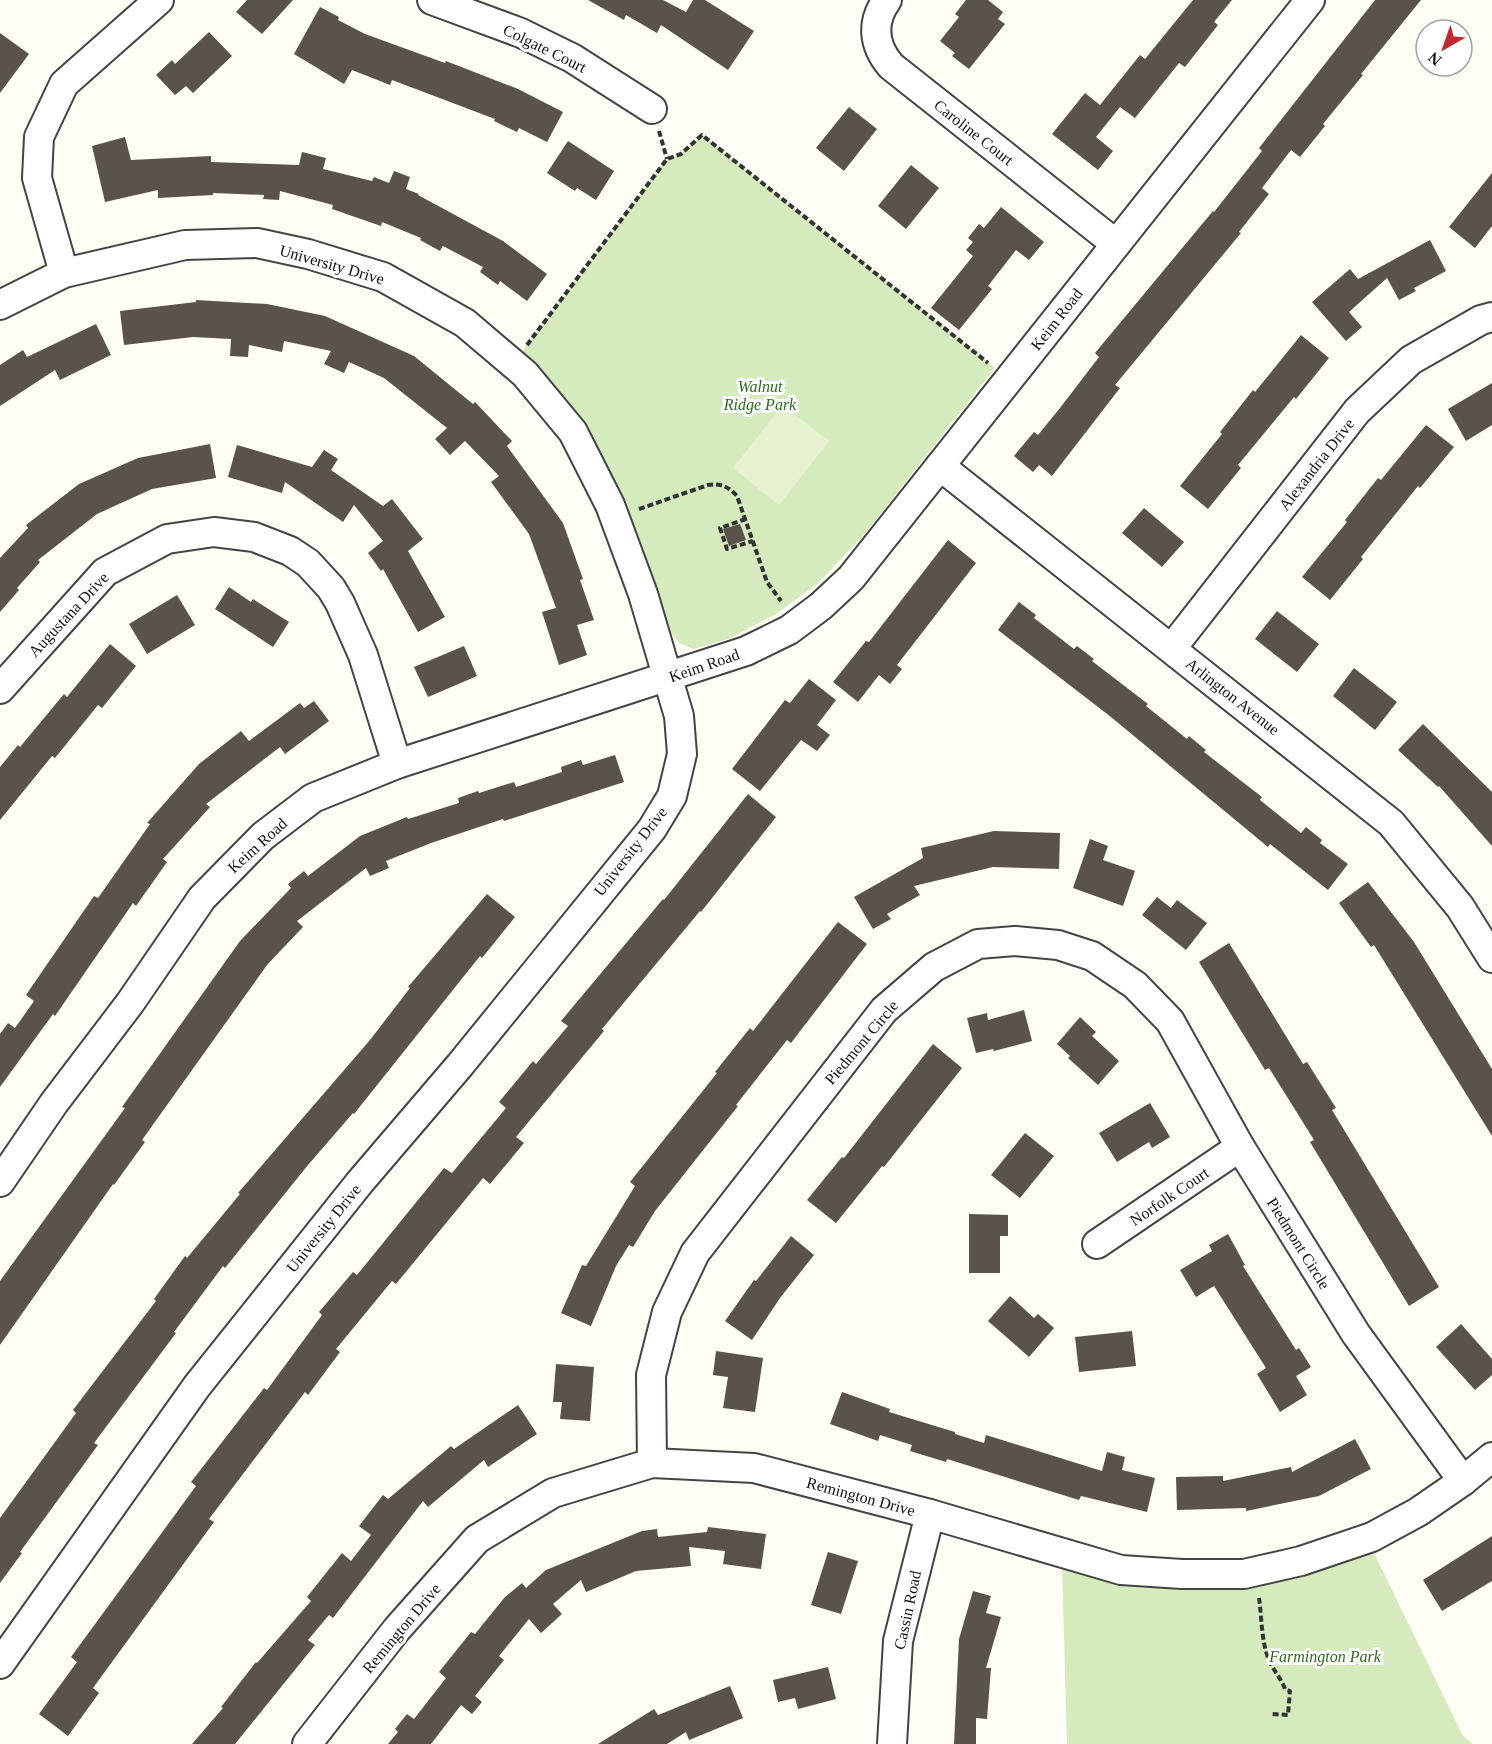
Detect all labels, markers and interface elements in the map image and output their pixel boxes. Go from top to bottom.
north arrow [1414,18,1474,78]
street label: Colgate Court [500,21,590,77]
text: N [1424,49,1445,69]
street label: Caroline Court [931,96,1017,169]
street label: University Drive [277,241,386,288]
street label: Keim Road [1027,285,1086,353]
park label: Walnut Ridge Park [723,378,797,414]
street label: Alexandria Drive [1275,415,1357,513]
street label: Augustana Drive [25,569,112,661]
street label: Keim Road [667,645,742,685]
street label: Arlington Avenue [1182,655,1283,739]
street label: University Drive [590,804,671,900]
street label: Keim Road [224,815,290,876]
street label: Piedmont Circle [821,997,901,1088]
street label: Norfolk Court [1127,1164,1212,1229]
street label: University Drive [283,1181,365,1276]
street label: Piedmont Circle [1264,1194,1333,1292]
street label: Remington Drive [805,1474,917,1520]
street label: Cassin Road [891,1569,924,1651]
street label: Remington Drive [359,1580,445,1677]
park label: Farmington Park [1268,1648,1382,1666]

